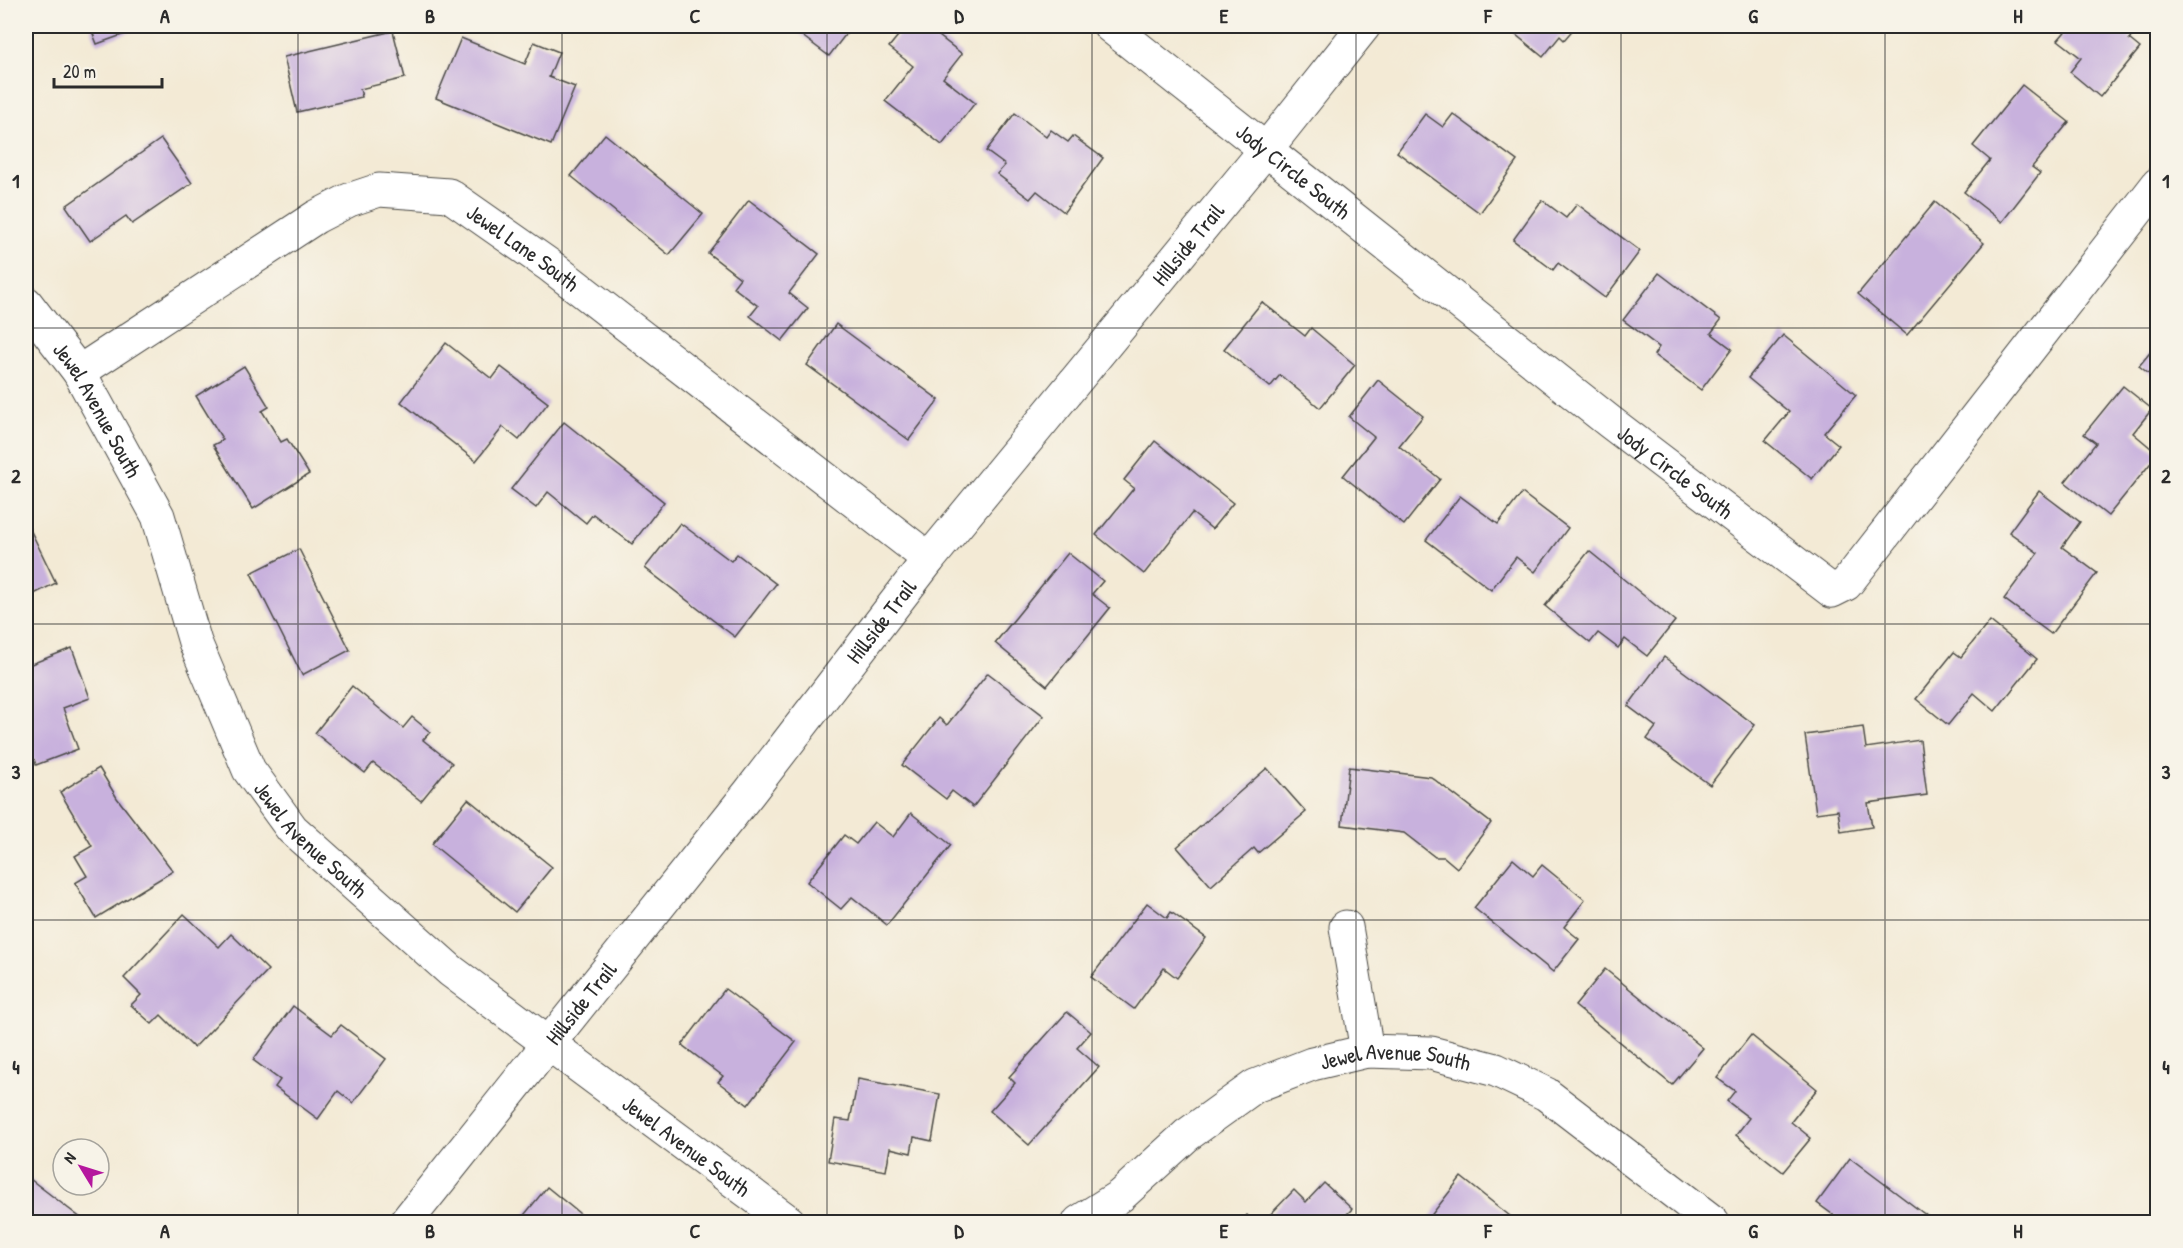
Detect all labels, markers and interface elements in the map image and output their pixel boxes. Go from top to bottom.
text: A [160,2,170,29]
text: B [425,2,435,29]
text: C [690,2,701,29]
text: D [954,2,964,29]
text: E [1220,2,1229,29]
text: F [1483,2,1493,29]
text: G [1748,2,1758,29]
text: H [2013,2,2023,29]
scale bar [54,51,162,89]
text: 20 m [63,59,96,84]
street label: Jody Circle South [1230,117,1357,226]
text: 1 [12,167,20,194]
text: 1 [2162,167,2170,194]
street label: Hillside Trail [1145,196,1231,292]
street label: Jewel Lane South [461,197,586,298]
street label: Jewel Avenue South [46,336,149,483]
street label: Jody Circle South [1611,418,1740,526]
text: 2 [11,462,21,489]
text: 2 [2161,462,2171,489]
street label: Hillside Trail [839,573,923,669]
text: 3 [12,758,21,785]
text: 3 [2162,758,2171,785]
street label: Jewel Avenue South [247,775,374,905]
street label: Hillside Trail [538,955,623,1051]
street label: Jewel Avenue South [1317,1036,1474,1078]
text: 4 [12,1053,20,1080]
text: 4 [2162,1053,2170,1080]
street label: Jewel Avenue South [616,1088,757,1203]
north arrow [51,1137,111,1197]
text: N [58,1147,81,1168]
text: A [160,1217,170,1244]
text: B [425,1217,435,1244]
text: C [690,1217,701,1244]
text: D [954,1217,964,1244]
text: E [1220,1217,1229,1244]
text: F [1483,1217,1493,1244]
text: G [1748,1217,1758,1244]
text: H [2013,1217,2023,1244]

